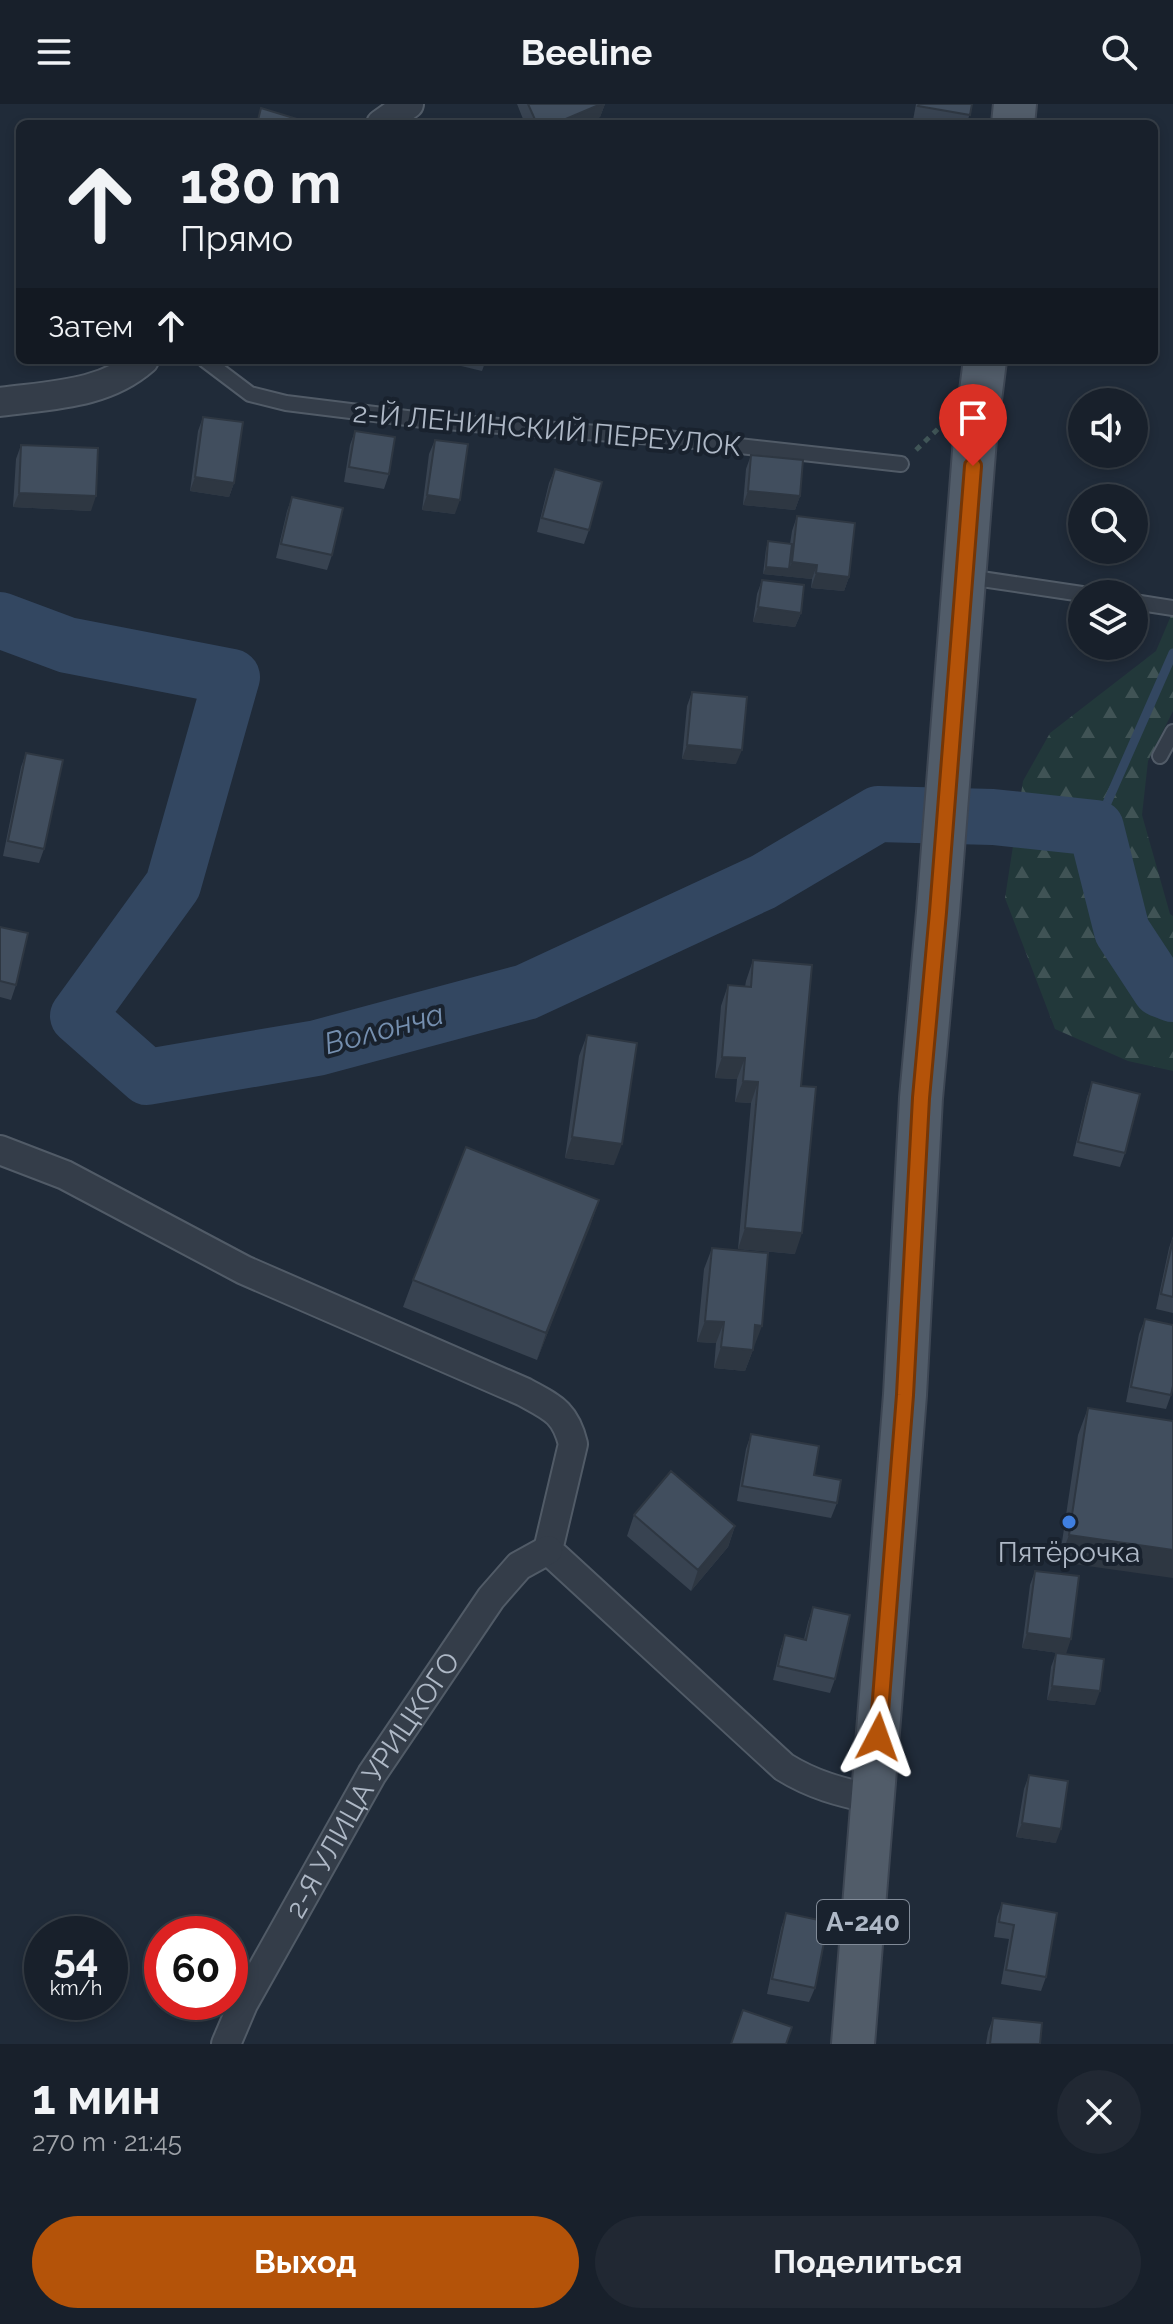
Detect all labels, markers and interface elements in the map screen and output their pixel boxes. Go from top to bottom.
icon: menu [32,30,76,74]
icon: search [1097,30,1141,74]
text: Beeline [521,31,652,73]
text: 180 m [180,150,341,216]
icon: ahead [48,152,152,256]
text: Прямо [180,217,293,259]
icon: ahead [149,304,193,348]
text: Затем [48,309,133,344]
pin [939,384,1007,466]
map controls [1068,388,1148,660]
button: sound [1068,388,1148,468]
street label: 2-Й ЛЕНИНСКИЙ ПЕРЕУЛОК [352,396,743,463]
icon: arrive [951,396,995,440]
button: search [1068,484,1148,564]
button: layers [1068,580,1148,660]
water label: Волонча [320,996,447,1061]
marker: Пятёрочка [1060,1513,1078,1531]
place label: Пятёрочка [998,1536,1140,1569]
street label: 2-Я УЛИЦА УРИЦКОГО [279,1646,467,1924]
position arrow [836,1695,920,1779]
road number: А-240 [817,1900,909,1944]
speed limit sign: 60 [144,1916,248,2020]
text: 54 [53,1934,98,1981]
text: km/h [50,1976,102,2000]
text: 1 мин [32,2069,161,2125]
button: close [1057,2070,1141,2154]
text: 270 m · 21:45 [32,2127,182,2157]
button: Выход [32,2216,579,2308]
button: Поделиться [595,2216,1141,2308]

